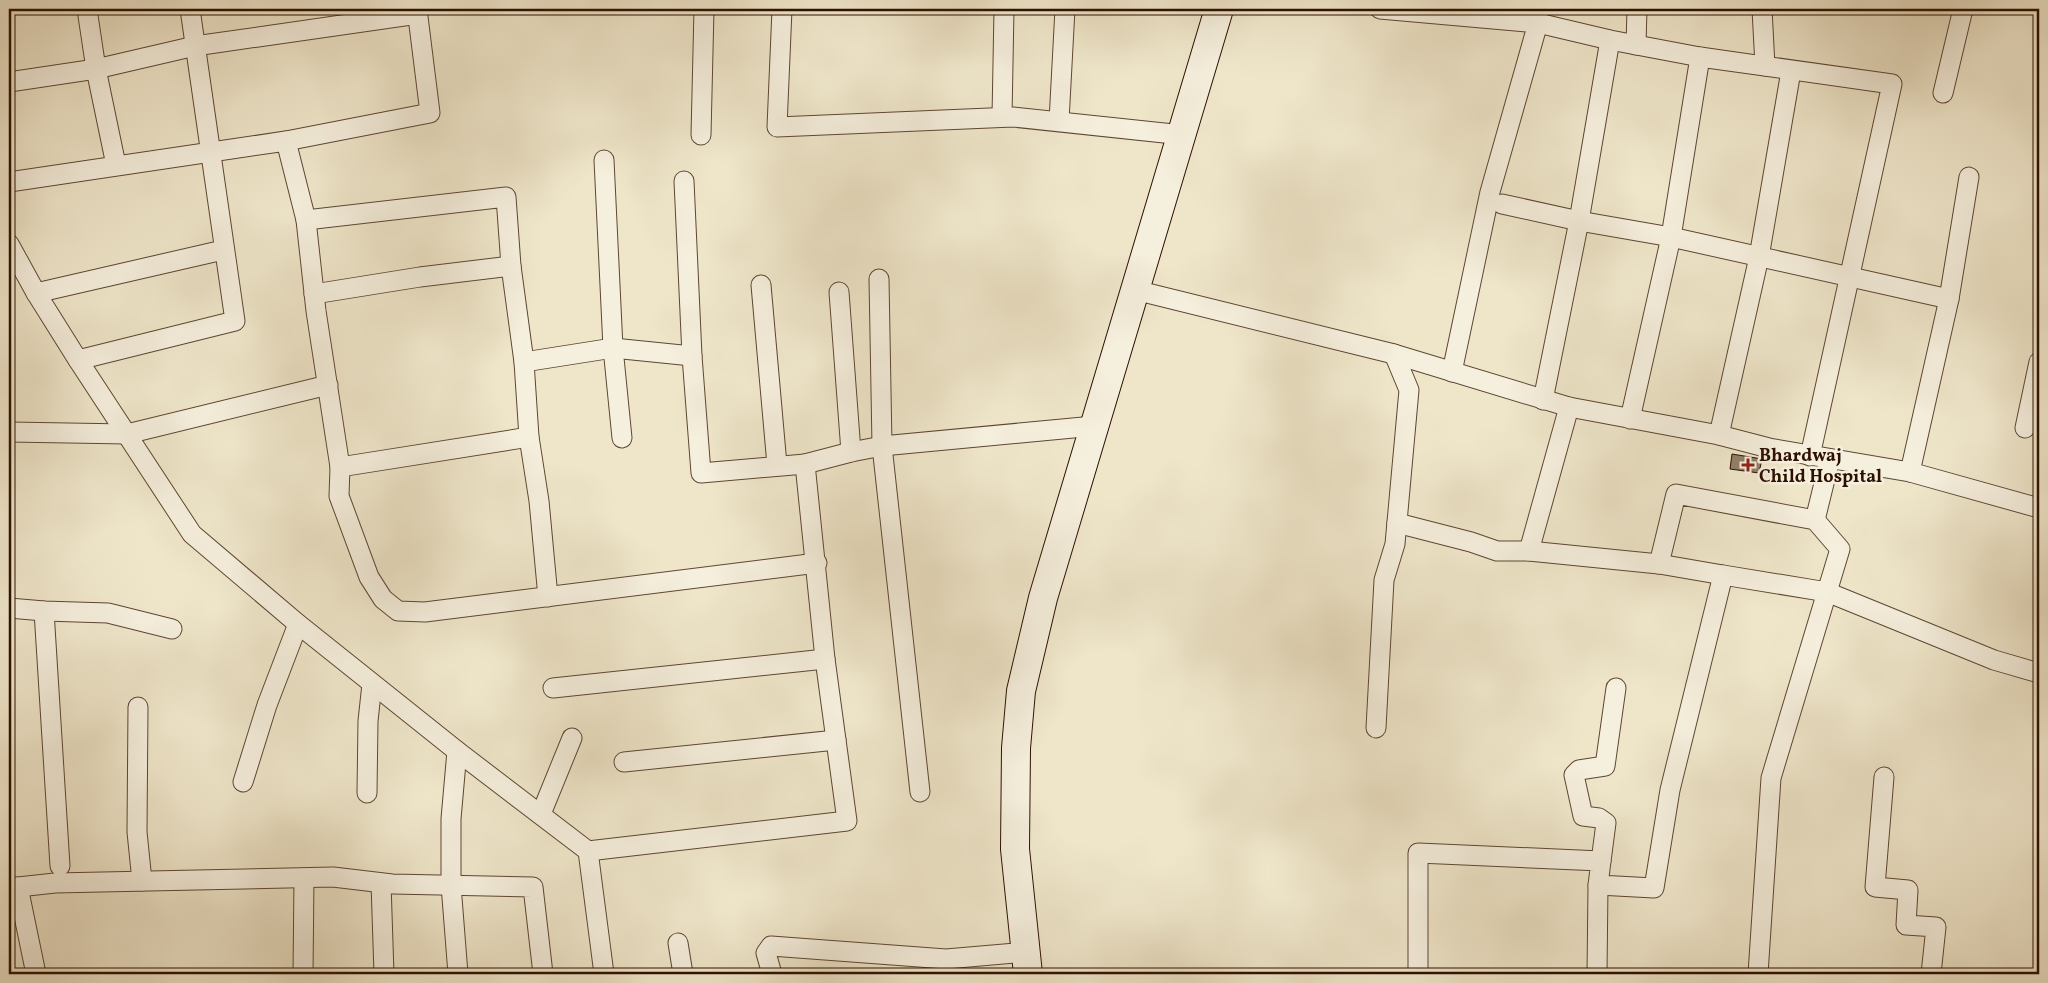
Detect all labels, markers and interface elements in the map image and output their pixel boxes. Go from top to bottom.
place label: Bhardwaj Child Hospital [1759,444,1882,490]
marker: Bhardwaj Child Hospital [1741,458,1755,472]

